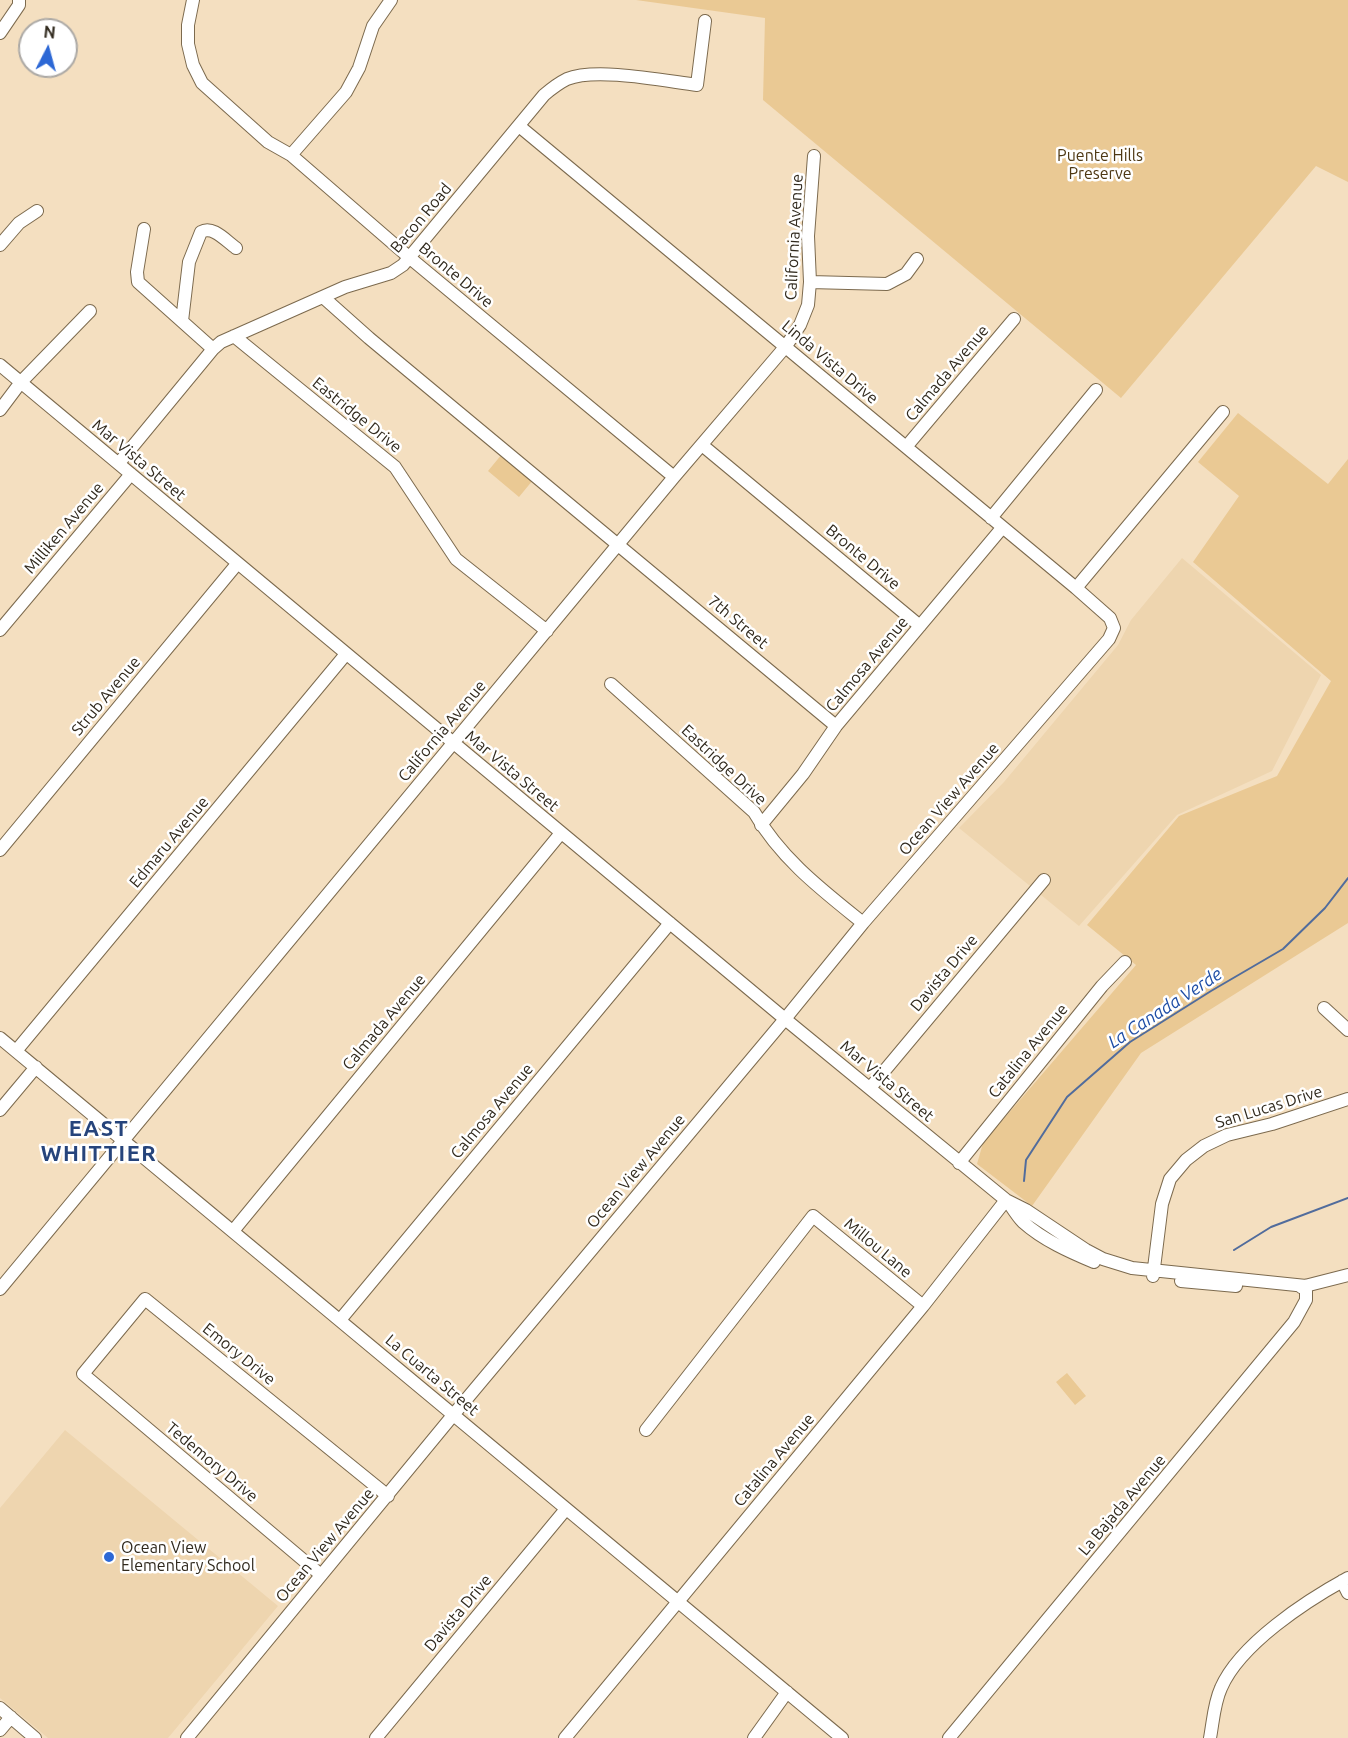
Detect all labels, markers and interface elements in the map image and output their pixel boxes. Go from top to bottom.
north arrow [18,18,78,78]
text: N [43,23,57,42]
park label: Puente Hills Preserve [1057,146,1143,184]
street label: California Avenue [781,173,807,301]
street label: Bacon Road [386,179,456,257]
street label: Bronte Drive [415,238,497,312]
street label: Linda Vista Drive [778,316,882,408]
street label: Calmada Avenue [901,321,993,425]
street label: Eastridge Drive [309,373,405,457]
street label: Mar Vista Street [88,415,190,505]
street label: Milliken Avenue [20,478,108,578]
street label: Bronte Drive [822,520,904,594]
street label: 7th Street [704,591,772,653]
street label: Calmosa Avenue [822,613,912,715]
street label: Strub Avenue [68,653,144,739]
street label: California Avenue [394,676,490,786]
street label: Eastridge Drive [678,721,770,809]
street label: Mar Vista Street [461,726,563,816]
street label: Ocean View Avenue [895,739,1003,859]
street label: Edmaru Avenue [125,793,213,891]
street label: Davista Drive [906,931,982,1015]
water label: La Canada Verde [1104,963,1226,1053]
street label: Calmada Avenue [338,970,430,1074]
street label: Catalina Avenue [984,1000,1072,1102]
street label: Mar Vista Street [836,1036,938,1126]
street label: Calmosa Avenue [447,1060,537,1162]
street label: San Lucas Drive [1213,1082,1325,1132]
street label: Ocean View Avenue [583,1110,689,1232]
district label: EAST WHITTIER [41,1116,157,1168]
street label: Millou Lane [840,1214,916,1282]
street label: Emory Drive [199,1319,279,1389]
street label: La Cuarta Street [381,1330,483,1420]
street label: Catalina Avenue [730,1410,818,1510]
street label: Tedemory Drive [162,1418,262,1506]
street label: La Bajada Avenue [1074,1451,1170,1559]
street label: Ocean View Avenue [272,1484,378,1606]
place label: Ocean View Elementary School [121,1538,255,1576]
marker: Ocean View Elementary School [102,1550,116,1564]
street label: Davista Drive [420,1571,496,1655]

